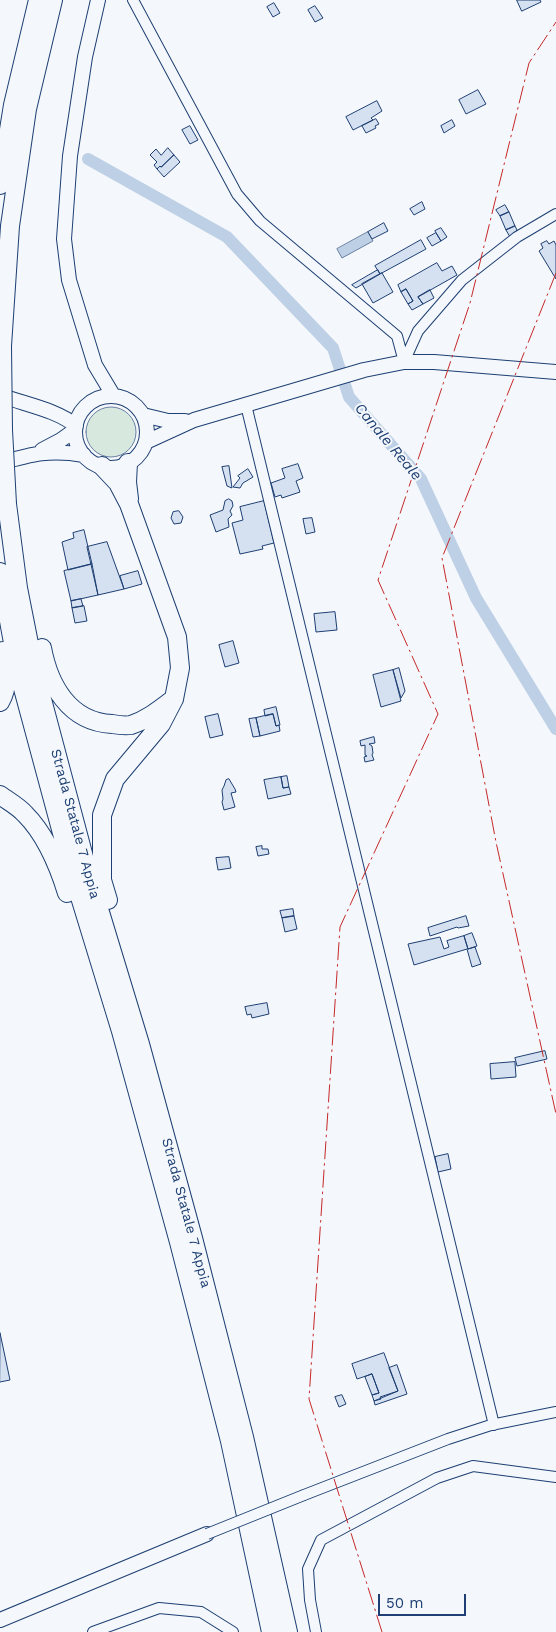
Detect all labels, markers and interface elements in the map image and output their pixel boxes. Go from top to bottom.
water label: Canale Reale [350,400,426,484]
street label: Strada Statale 7 Appia [47,747,103,901]
street label: Strada Statale 7 Appia [158,1136,214,1290]
scale bar [381,1584,468,1616]
text: 50 m [386,1594,423,1612]

